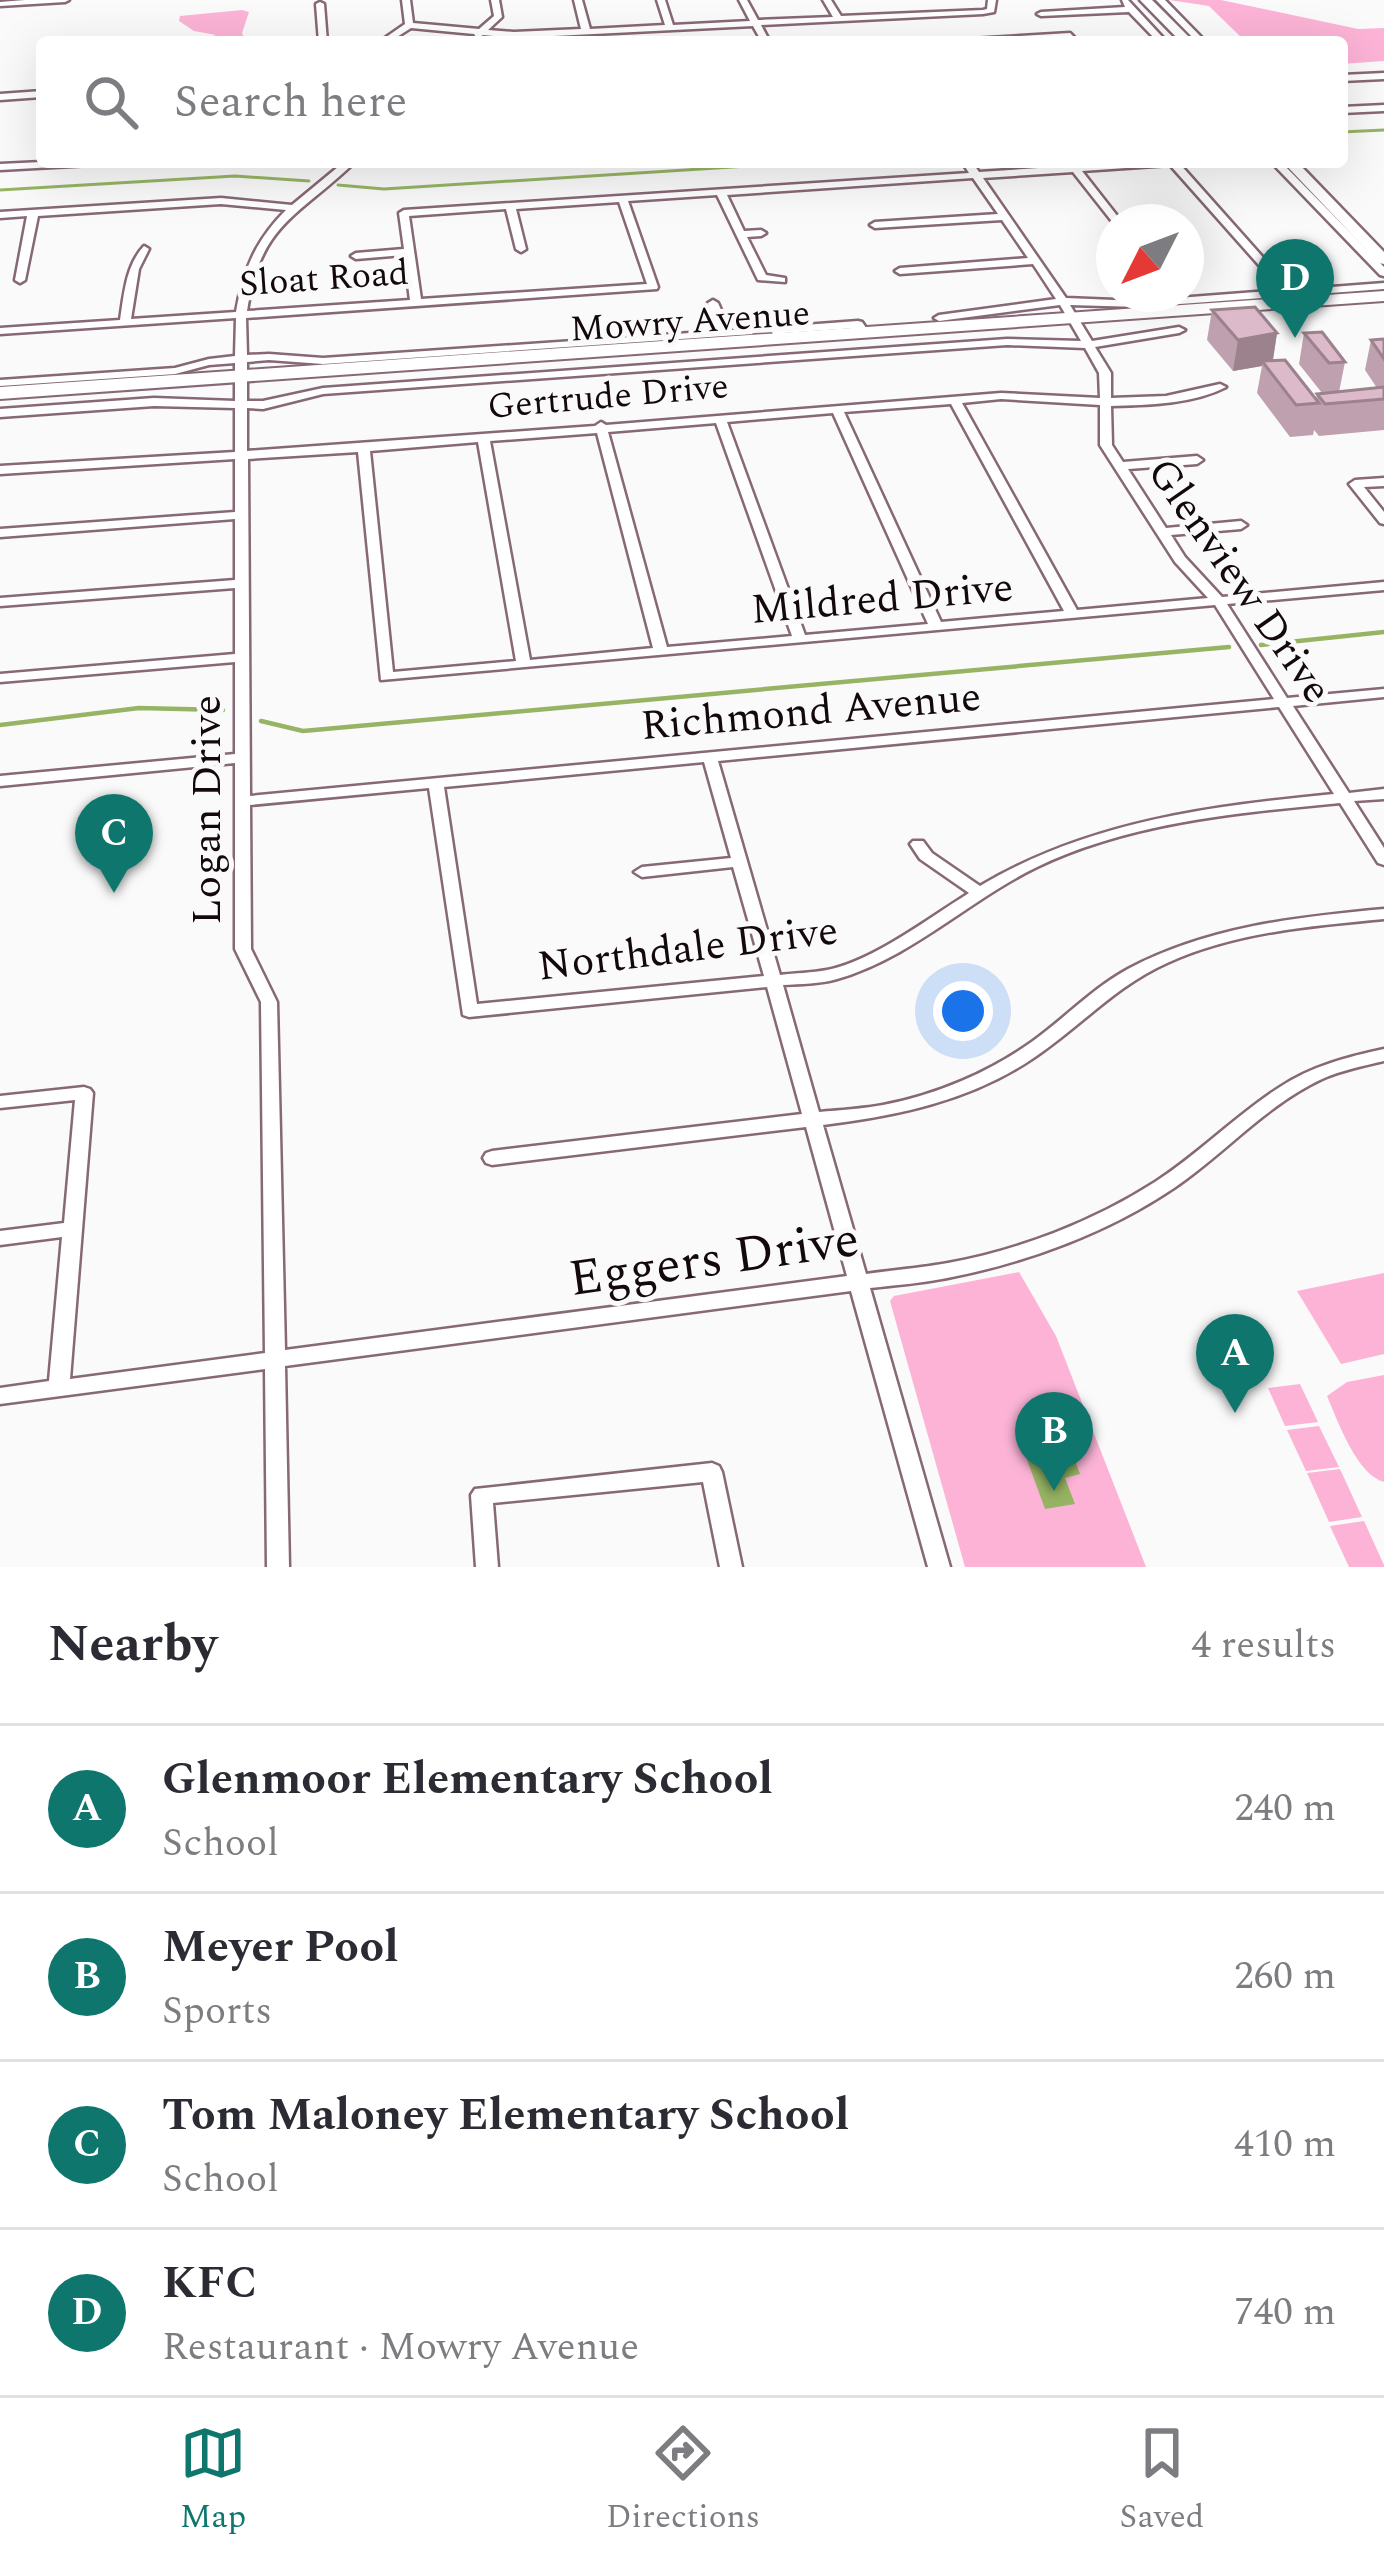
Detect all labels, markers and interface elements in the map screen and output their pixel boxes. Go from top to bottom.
search box [36,36,1348,168]
text: Search here [174,68,407,137]
icon: search [78,69,144,135]
north arrow [1096,204,1204,312]
pin: D [1256,239,1334,338]
street label: Sloat Road [237,246,411,312]
street label: Mowry Avenue [568,286,812,358]
street label: Gertrude Drive [485,359,731,435]
street label: Glenview Drive [1131,445,1347,717]
street label: Mildred Drive [748,556,1016,642]
street label: Richmond Avenue [638,666,984,758]
street label: Logan Drive [176,695,239,925]
pin: C [75,794,153,893]
street label: Northdale Drive [534,899,842,999]
your location [933,981,993,1041]
street label: Eggers Drive [564,1201,864,1319]
pin: A [1196,1314,1274,1413]
pin: B [1015,1392,1093,1491]
text: Nearby [48,1606,217,1684]
text: 4 results [1192,1616,1336,1675]
text: Glenmoor Elementary School [162,1745,773,1814]
text: A [72,1779,102,1838]
text: 240 m [1234,1779,1336,1838]
text: School [162,1814,279,1873]
text: Meyer Pool [162,1913,399,1982]
text: B [73,1947,101,2006]
text: 260 m [1234,1947,1336,2006]
text: Sports [162,1982,272,2041]
text: Tom Maloney Elementary School [162,2081,849,2150]
text: C [73,2115,101,2174]
text: 410 m [1234,2115,1336,2174]
text: School [162,2150,279,2209]
text: KFC [162,2249,257,2318]
text: D [71,2283,103,2342]
text: 740 m [1234,2283,1336,2342]
text: Restaurant · Mowry Avenue [162,2318,639,2377]
tab: Map [180,2420,246,2542]
tab: Directions [606,2420,760,2542]
tab: Saved [1120,2420,1204,2542]

